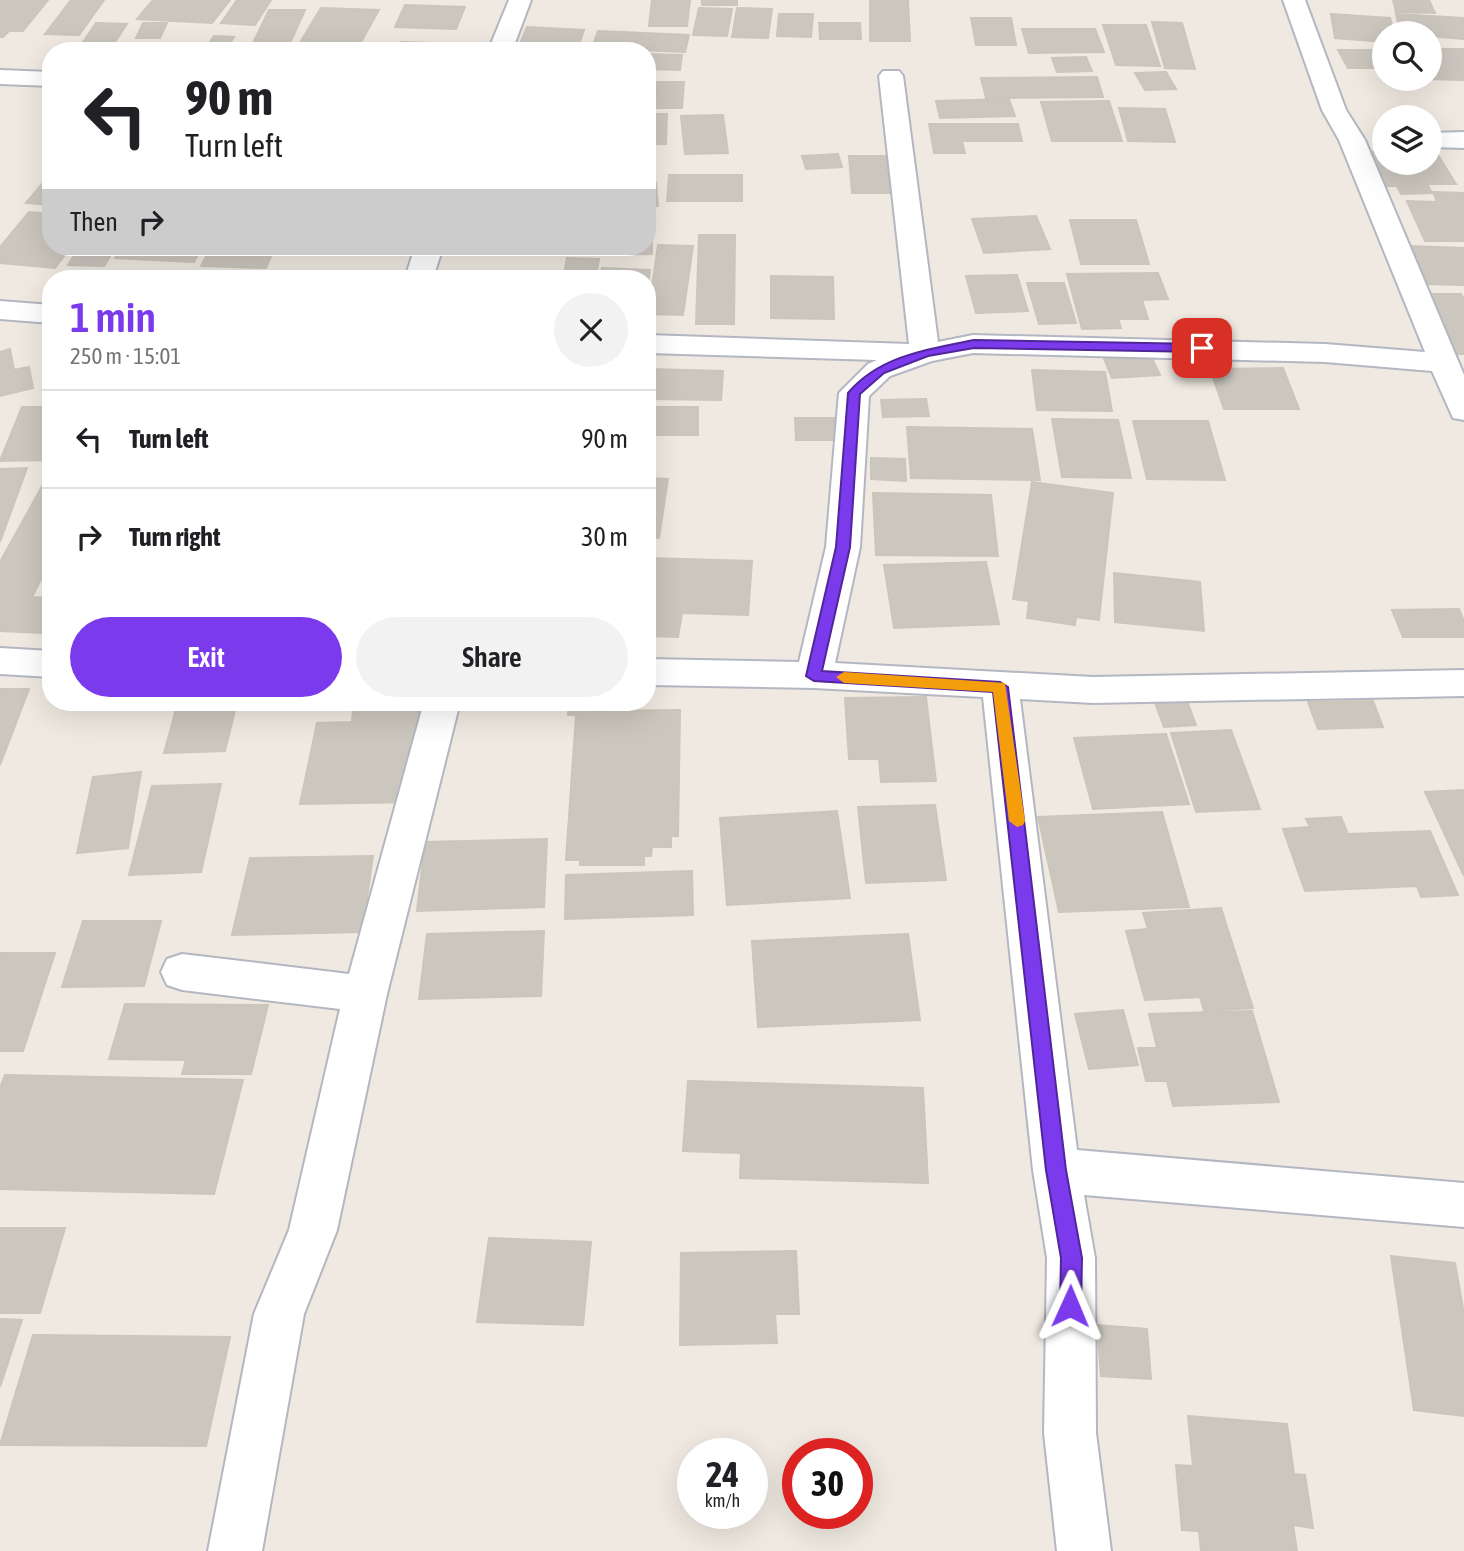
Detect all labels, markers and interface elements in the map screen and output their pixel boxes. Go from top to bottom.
map controls [1372,21,1442,175]
button: search [1372,21,1442,91]
text: 90 m [185,69,273,125]
icon: left [70,70,161,161]
button: layers [1372,105,1442,175]
text: Turn left [185,127,283,164]
icon: right [132,203,170,241]
text: Then [70,207,118,237]
text: 1 min [70,293,156,341]
button: close [554,293,628,367]
pin [1172,318,1232,378]
icon: arrive [1183,329,1221,367]
text: 250 m · 15:01 [70,343,181,369]
icon: left [70,420,108,458]
text: Turn left [129,424,209,454]
text: 90 m [581,424,628,454]
icon: right [70,518,108,556]
text: Turn right [129,522,220,552]
text: 30 m [581,522,628,552]
button: Exit [70,617,342,697]
button: Share [356,617,628,697]
position arrow [1033,1269,1107,1343]
speed limit sign: 30 [782,1438,873,1529]
text: 24 [706,1454,739,1494]
text: km/h [705,1490,740,1511]

